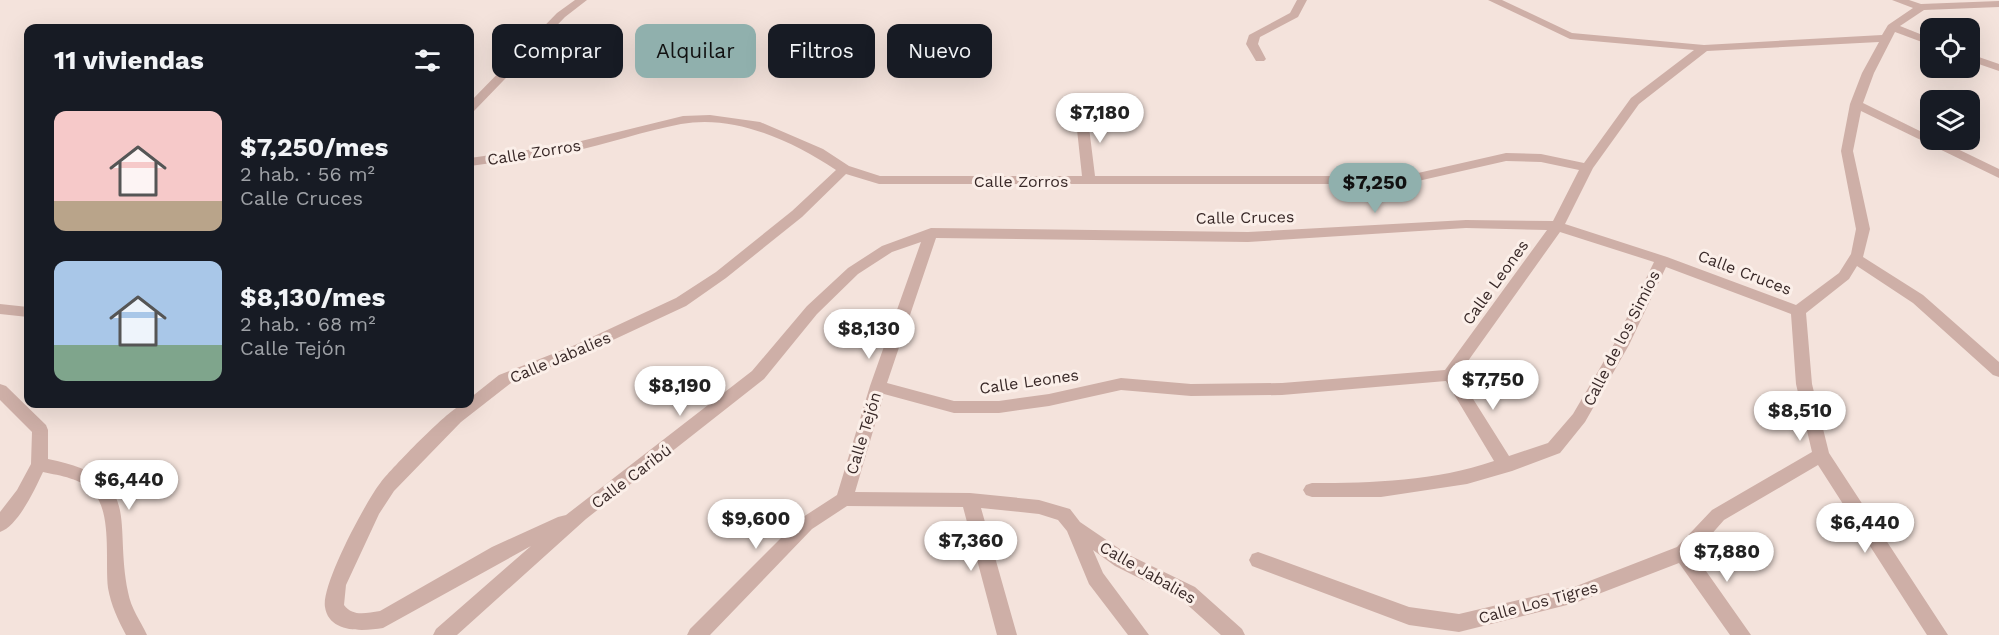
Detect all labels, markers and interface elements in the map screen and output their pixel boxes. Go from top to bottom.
map controls [1920,18,1980,150]
button: locate [1920,18,1980,78]
chip: Comprar [492,24,623,78]
chip: Alquilar [635,24,756,78]
chip: Filtros [768,24,875,78]
chip: Nuevo [887,24,992,78]
icon: filters [411,44,444,77]
text: 11 viviendas [54,45,204,75]
button: layers [1920,90,1980,150]
pin: $7,180 [1051,93,1149,144]
text: $7,180 [1070,100,1130,124]
text: $7,250/mes [240,132,388,162]
icon: home [102,135,174,207]
street label: Calle Zorros [486,136,582,169]
text: 2 hab. · 56 m² [240,162,375,186]
pin: $7,250 [1326,163,1424,214]
text: $7,250 [1343,170,1407,194]
street label: Calle Zorros [974,172,1068,191]
text: Calle Cruces [240,186,363,210]
street label: Calle Cruces [1196,207,1294,228]
street label: Calle Leones [1458,236,1533,328]
street label: Calle Cruces [1695,246,1794,299]
street label: Calle de los Simios [1579,267,1664,409]
text: $8,130/mes [240,282,385,312]
icon: home [102,285,174,357]
pin: $8,130 [820,309,918,360]
text: 2 hab. · 68 m² [240,312,375,336]
text: $8,130 [838,316,900,340]
street label: Calle Jabalies [507,328,614,387]
text: Calle Tejón [240,336,346,360]
pin: $7,750 [1444,360,1542,411]
street label: Calle Leones [978,365,1080,398]
pin: $8,190 [631,366,729,417]
text: $7,750 [1462,367,1524,391]
text: $8,190 [649,373,711,397]
street label: Calle Tejón [842,390,885,477]
pin: $8,510 [1751,391,1849,442]
text: $8,510 [1768,398,1832,422]
street label: Calle Caribú [588,440,675,513]
pin: $6,440 [80,460,178,511]
text: $6,440 [94,467,164,491]
pin: $9,600 [707,499,805,550]
pin: $6,440 [1816,503,1914,554]
text: $9,600 [722,506,790,530]
text: $6,440 [1830,510,1900,534]
pin: $7,360 [922,521,1020,572]
text: $7,360 [938,528,1004,552]
pin: $7,880 [1678,532,1776,583]
street label: Calle Jabalies [1096,537,1199,608]
text: $7,880 [1694,539,1760,563]
street label: Calle Los Tigres [1476,577,1600,628]

